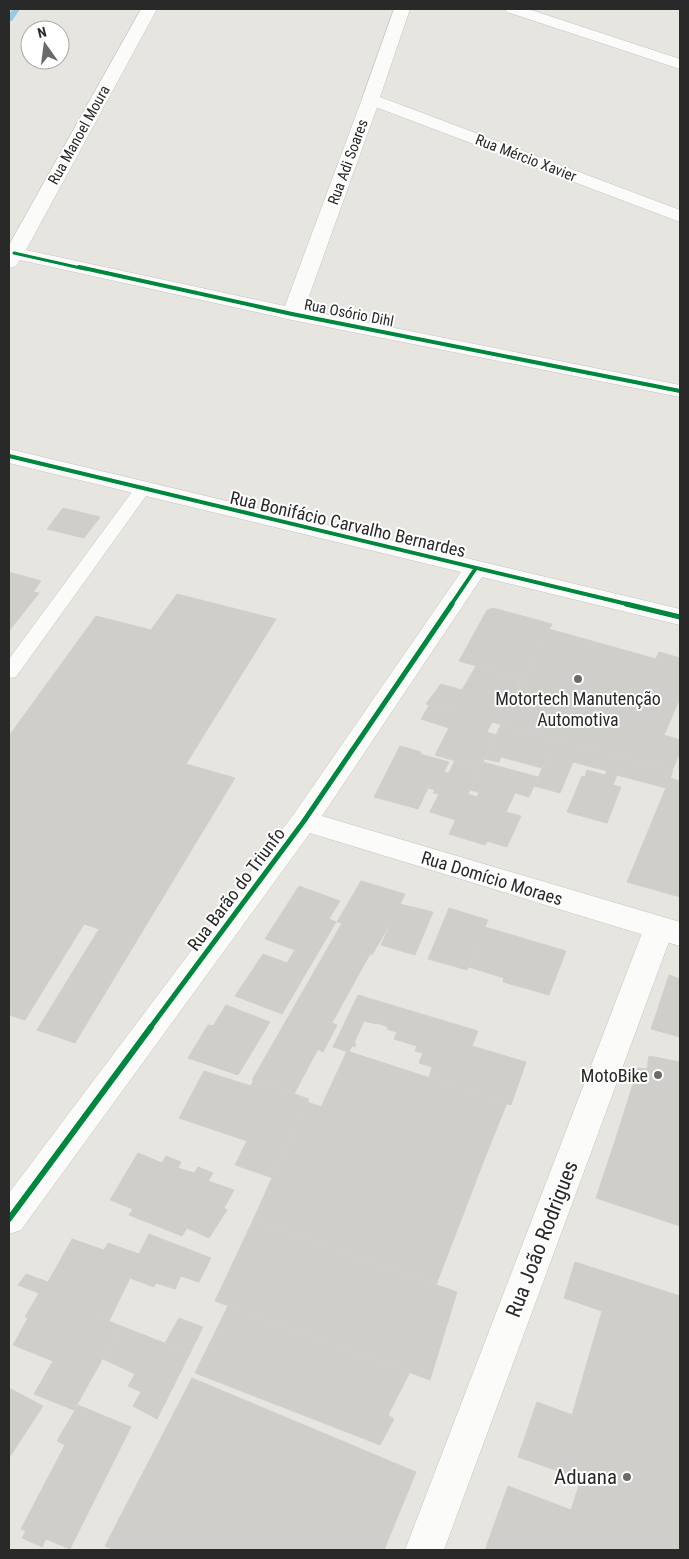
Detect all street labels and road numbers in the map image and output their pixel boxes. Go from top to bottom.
street label: Rua Manoel Moura [44,82,114,188]
street label: Rua Adi Soares [324,117,372,207]
street label: Rua Mércio Xavier [473,130,579,186]
street label: Rua Osório Dihl [303,295,395,331]
street label: Rua Bonifácio Carvalho Bernardes [228,487,468,561]
street label: Rua Barão do Triunfo [183,823,289,955]
street label: Rua Domício Moraes [419,847,565,909]
street label: Rua João Rodrigues [501,1157,583,1321]

